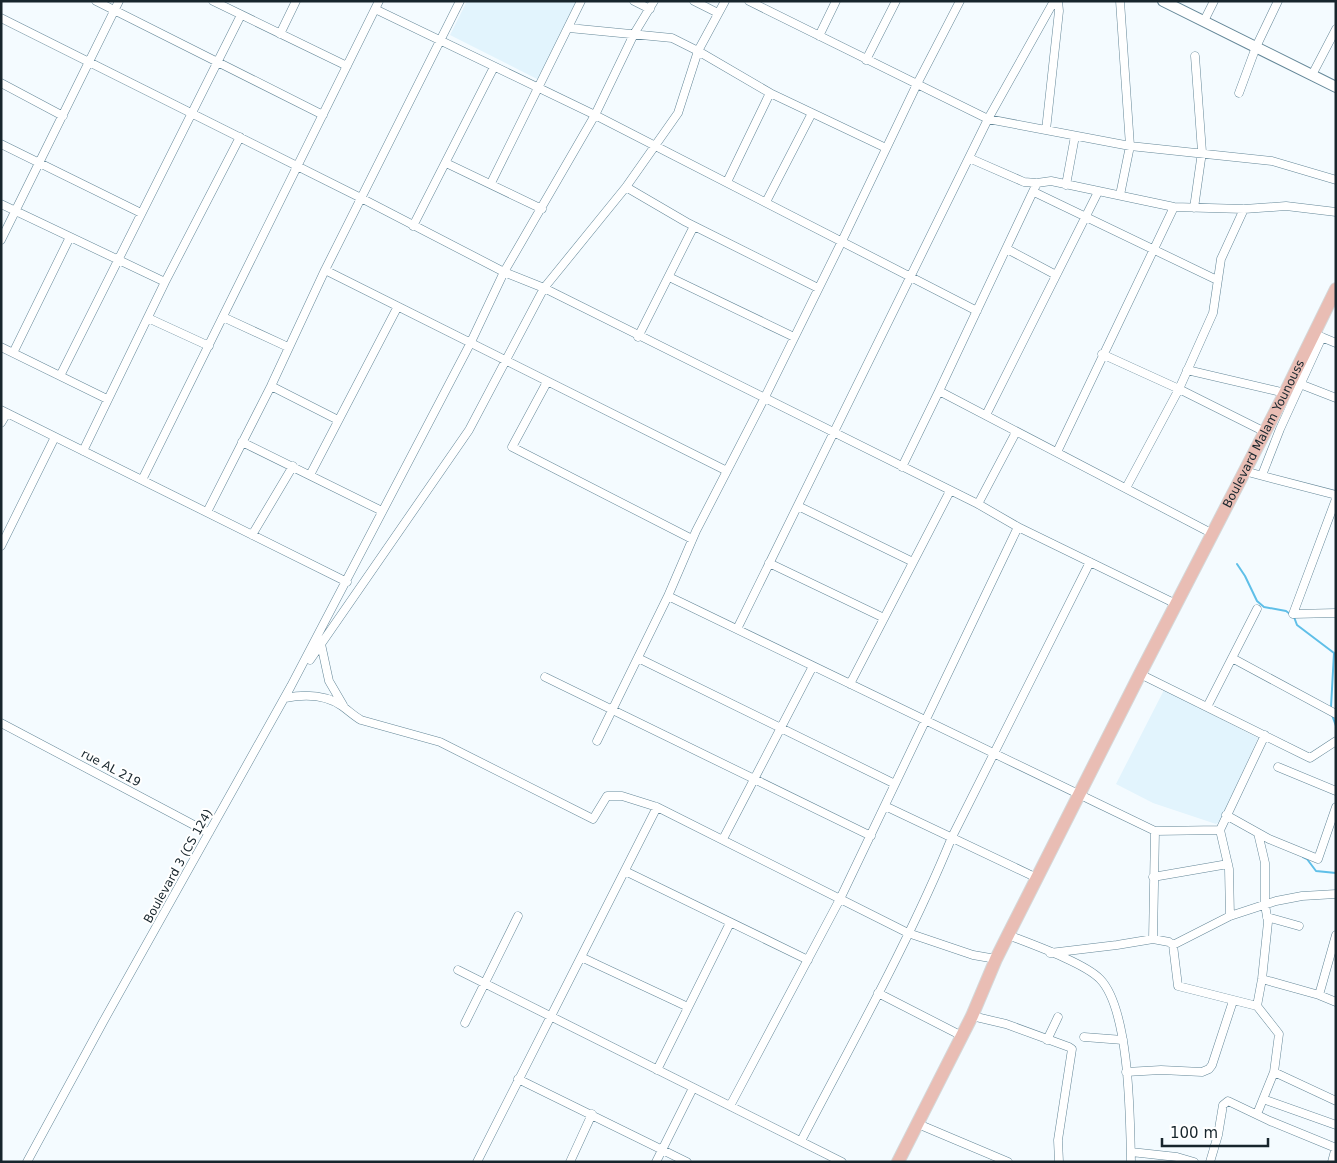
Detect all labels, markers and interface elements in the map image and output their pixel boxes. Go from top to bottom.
street label: Boulevard Malam Younouss [1220,357,1307,510]
street label: rue AL 219 [79,746,143,790]
street label: Boulevard 3 (CS 124) [141,807,215,925]
scale bar [1162,1116,1268,1148]
text: 100 m [1170,1124,1218,1142]

